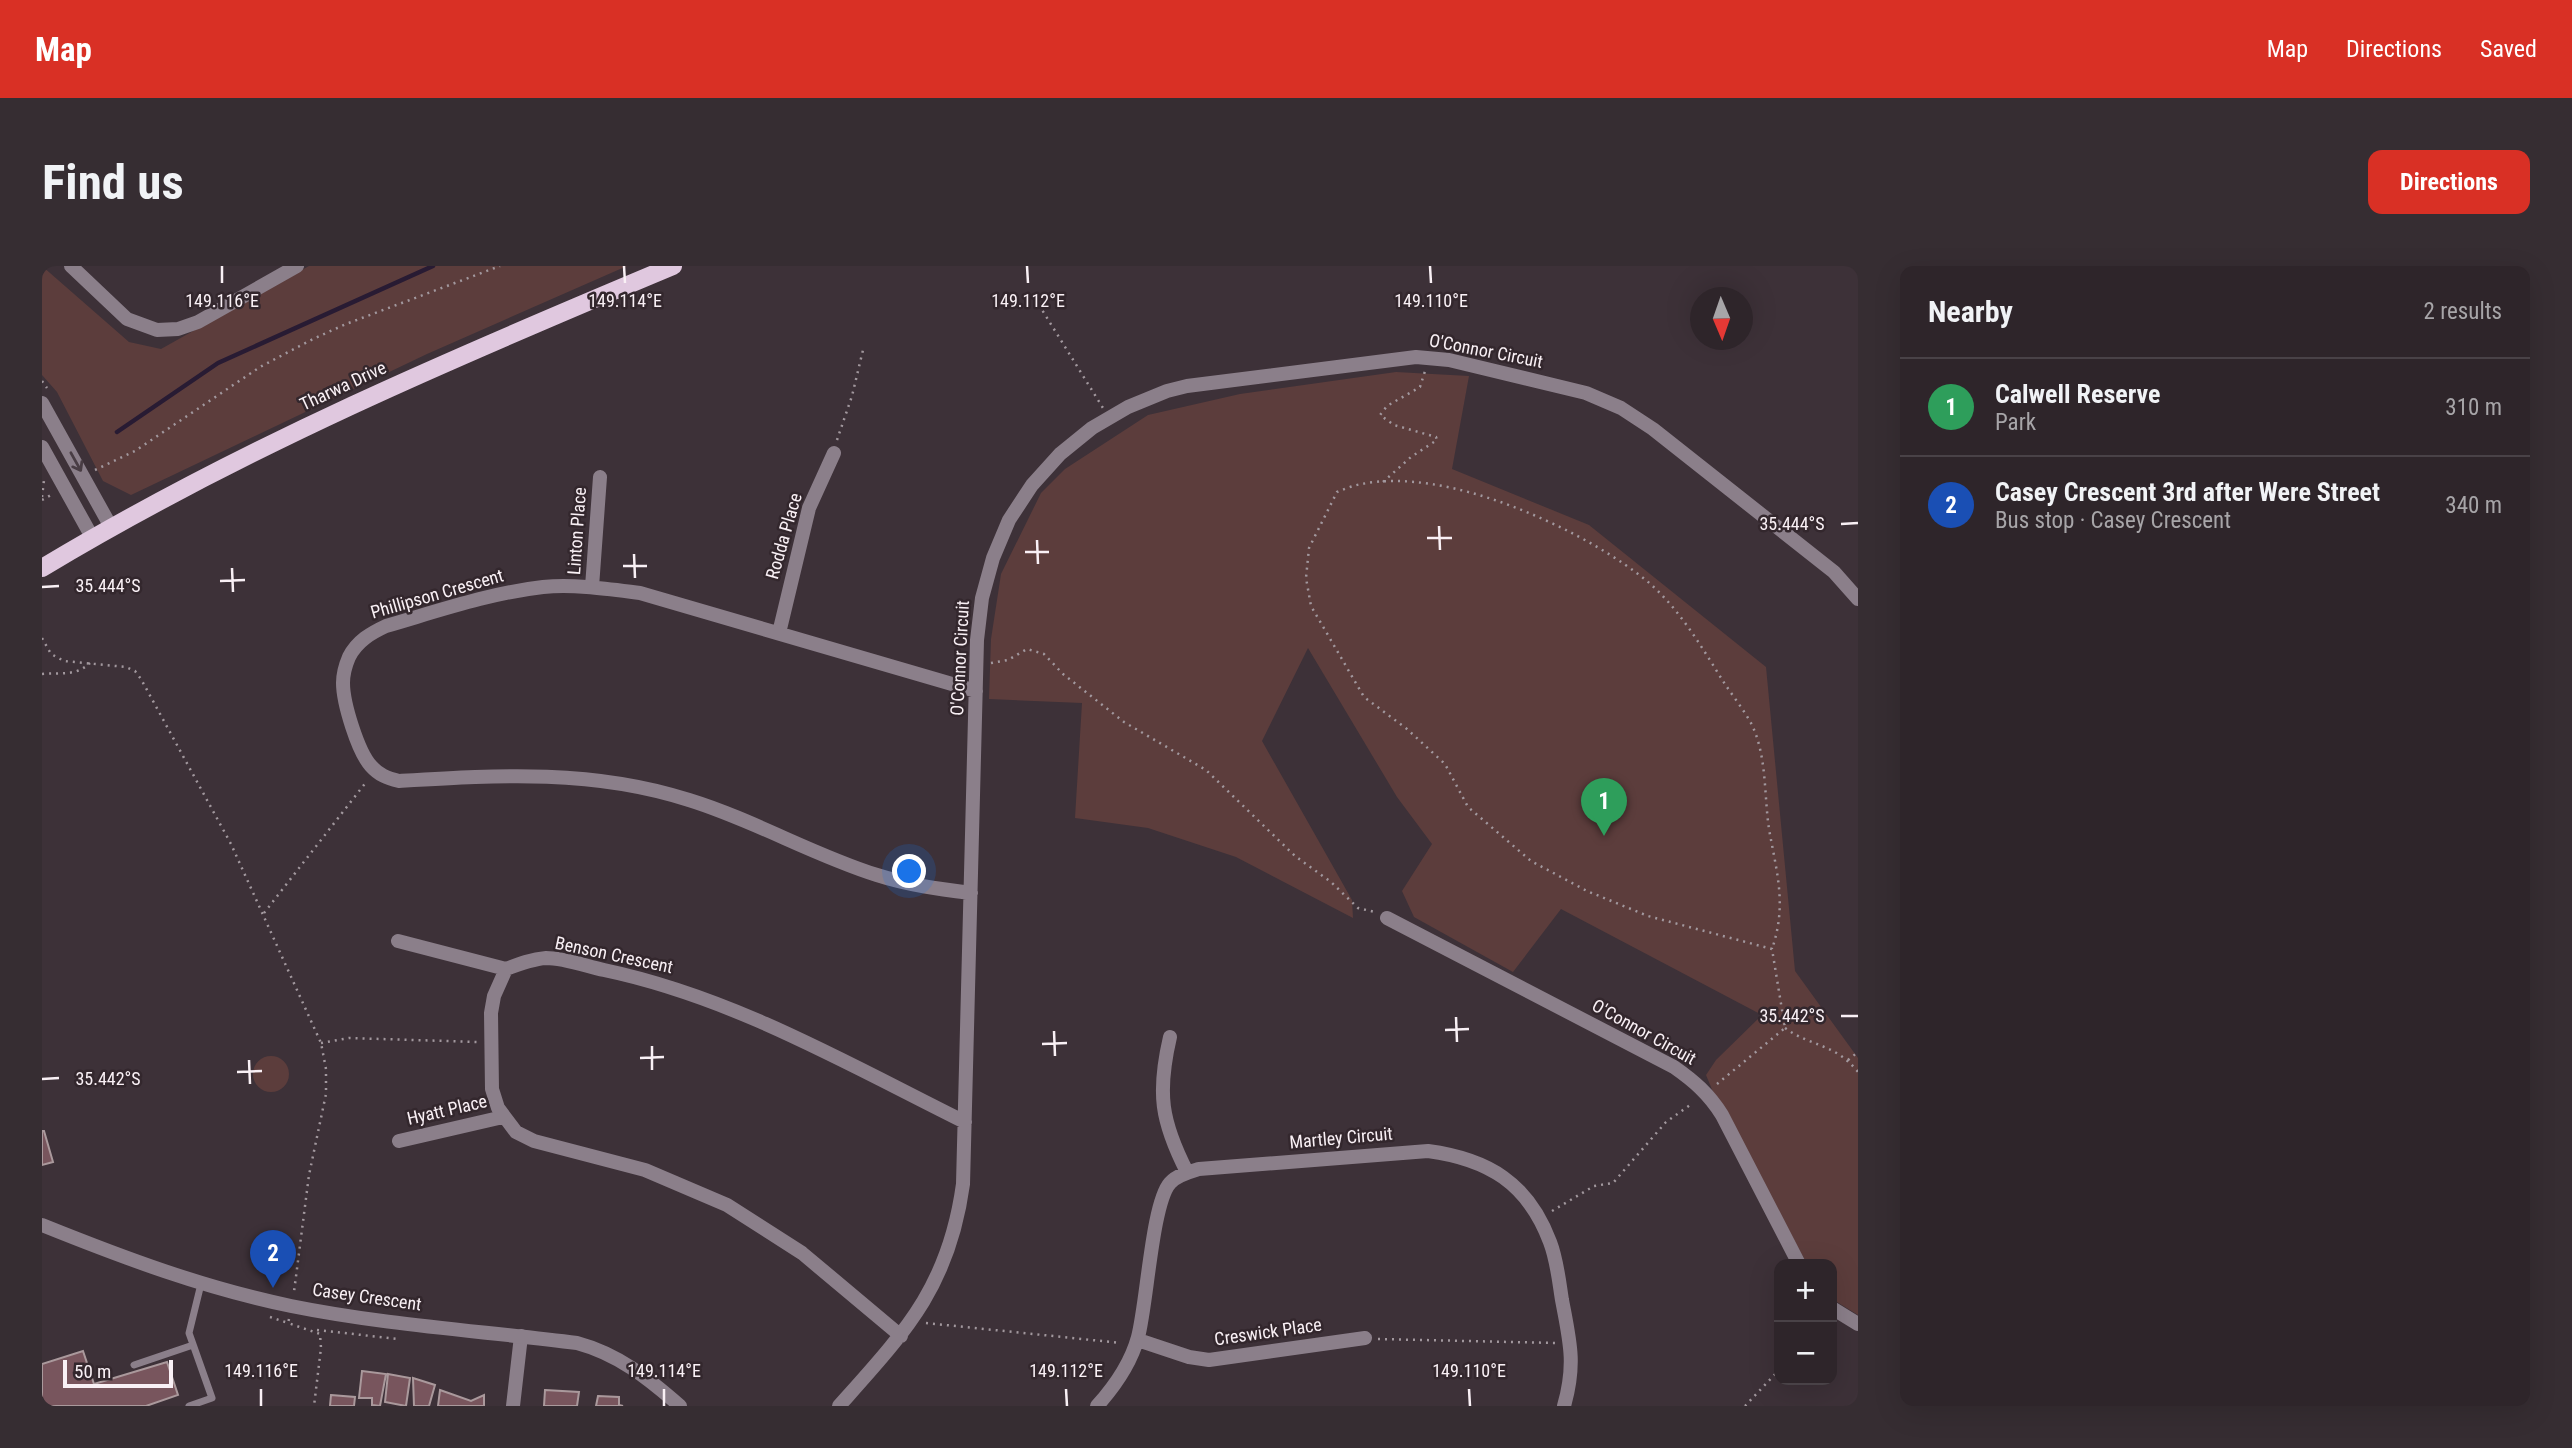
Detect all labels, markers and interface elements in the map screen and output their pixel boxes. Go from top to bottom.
text: Map [35,30,92,69]
text: Map [2267,35,2308,63]
text: Directions [2346,35,2442,63]
text: Saved [2480,35,2537,63]
button: Directions [2368,150,2530,214]
text: Find us [42,154,184,211]
north arrow [1690,287,1753,350]
text: 149.116°E [185,290,259,311]
text: 149.114°E [588,290,662,311]
text: 149.112°E [991,290,1065,311]
text: 149.110°E [1394,290,1468,311]
text: Nearby [1928,294,2013,329]
text: 2 results [2424,298,2502,325]
street label: O'Connor Circuit [1427,329,1545,372]
street label: Tharwa Drive [296,356,389,415]
text: Calwell Reserve [1995,379,2160,409]
text: 1 [1945,394,1957,421]
text: 310 m [2445,394,2502,421]
text: Park [1995,409,2036,436]
one-way arrow [69,452,83,472]
text: Casey Crescent 3rd after Were Street [1995,477,2380,507]
street label: Linton Place [563,486,590,576]
street label: Rodda Place [761,490,806,581]
text: 2 [1945,492,1957,519]
text: 340 m [2445,492,2502,519]
text: Bus stop · Casey Crescent [1995,507,2231,534]
text: 35.444°S [1759,513,1825,534]
street label: Phillipson Crescent [368,565,506,623]
text: 35.444°S [75,575,141,596]
street label: O'Connor Circuit [946,600,973,716]
pin: 1 [1581,778,1627,836]
your location [892,854,926,888]
street label: Benson Crescent [553,932,675,977]
street label: O'Connor Circuit [1589,994,1700,1069]
text: 35.442°S [1759,1005,1825,1026]
text: 35.442°S [75,1068,141,1089]
street label: Hyatt Place [405,1090,489,1129]
street label: Martley Circuit [1288,1123,1394,1152]
pin: 2 [250,1230,296,1288]
map controls [1774,1259,1837,1385]
button: + [1774,1259,1837,1322]
street label: Casey Crescent [311,1278,423,1315]
street label: Creswick Place [1213,1314,1323,1349]
button: − [1774,1322,1837,1385]
scale bar [63,1357,173,1389]
text: 50 m [74,1360,111,1383]
text: 149.116°E [224,1360,298,1381]
text: 149.114°E [627,1360,701,1381]
text: 149.112°E [1029,1360,1103,1381]
text: 149.110°E [1432,1360,1506,1381]

